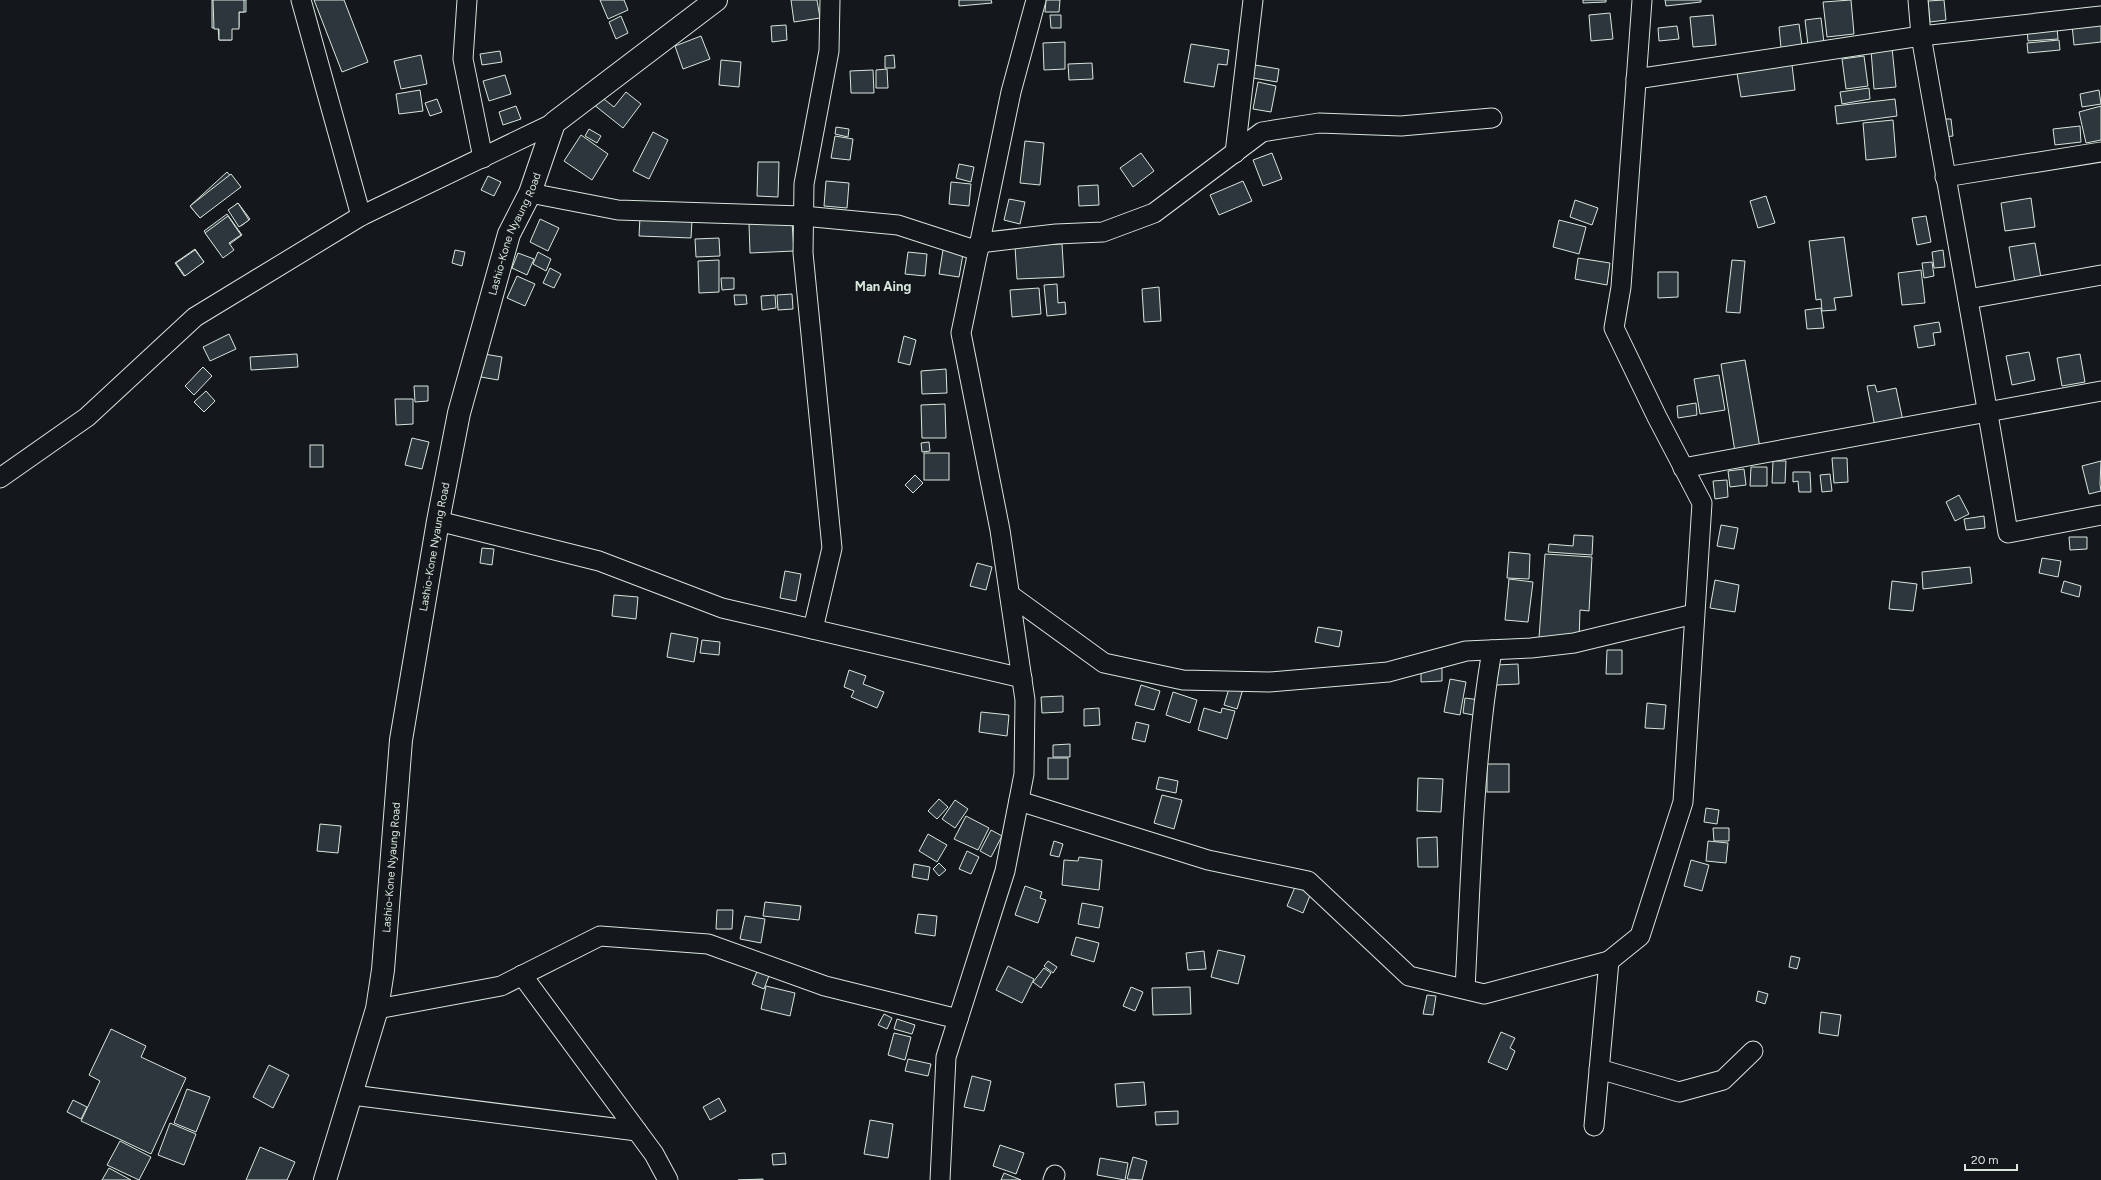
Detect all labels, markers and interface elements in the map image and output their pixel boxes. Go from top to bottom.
street label: Lashio-Kone Nyaung Road [486,171,544,297]
district label: Man Aing [855,279,911,294]
street label: Lashio-Kone Nyaung Road [417,481,452,612]
street label: Lashio-Kone Nyaung Road [380,802,403,933]
scale bar [1965,1146,2017,1172]
text: 20 m [1971,1153,1999,1167]

